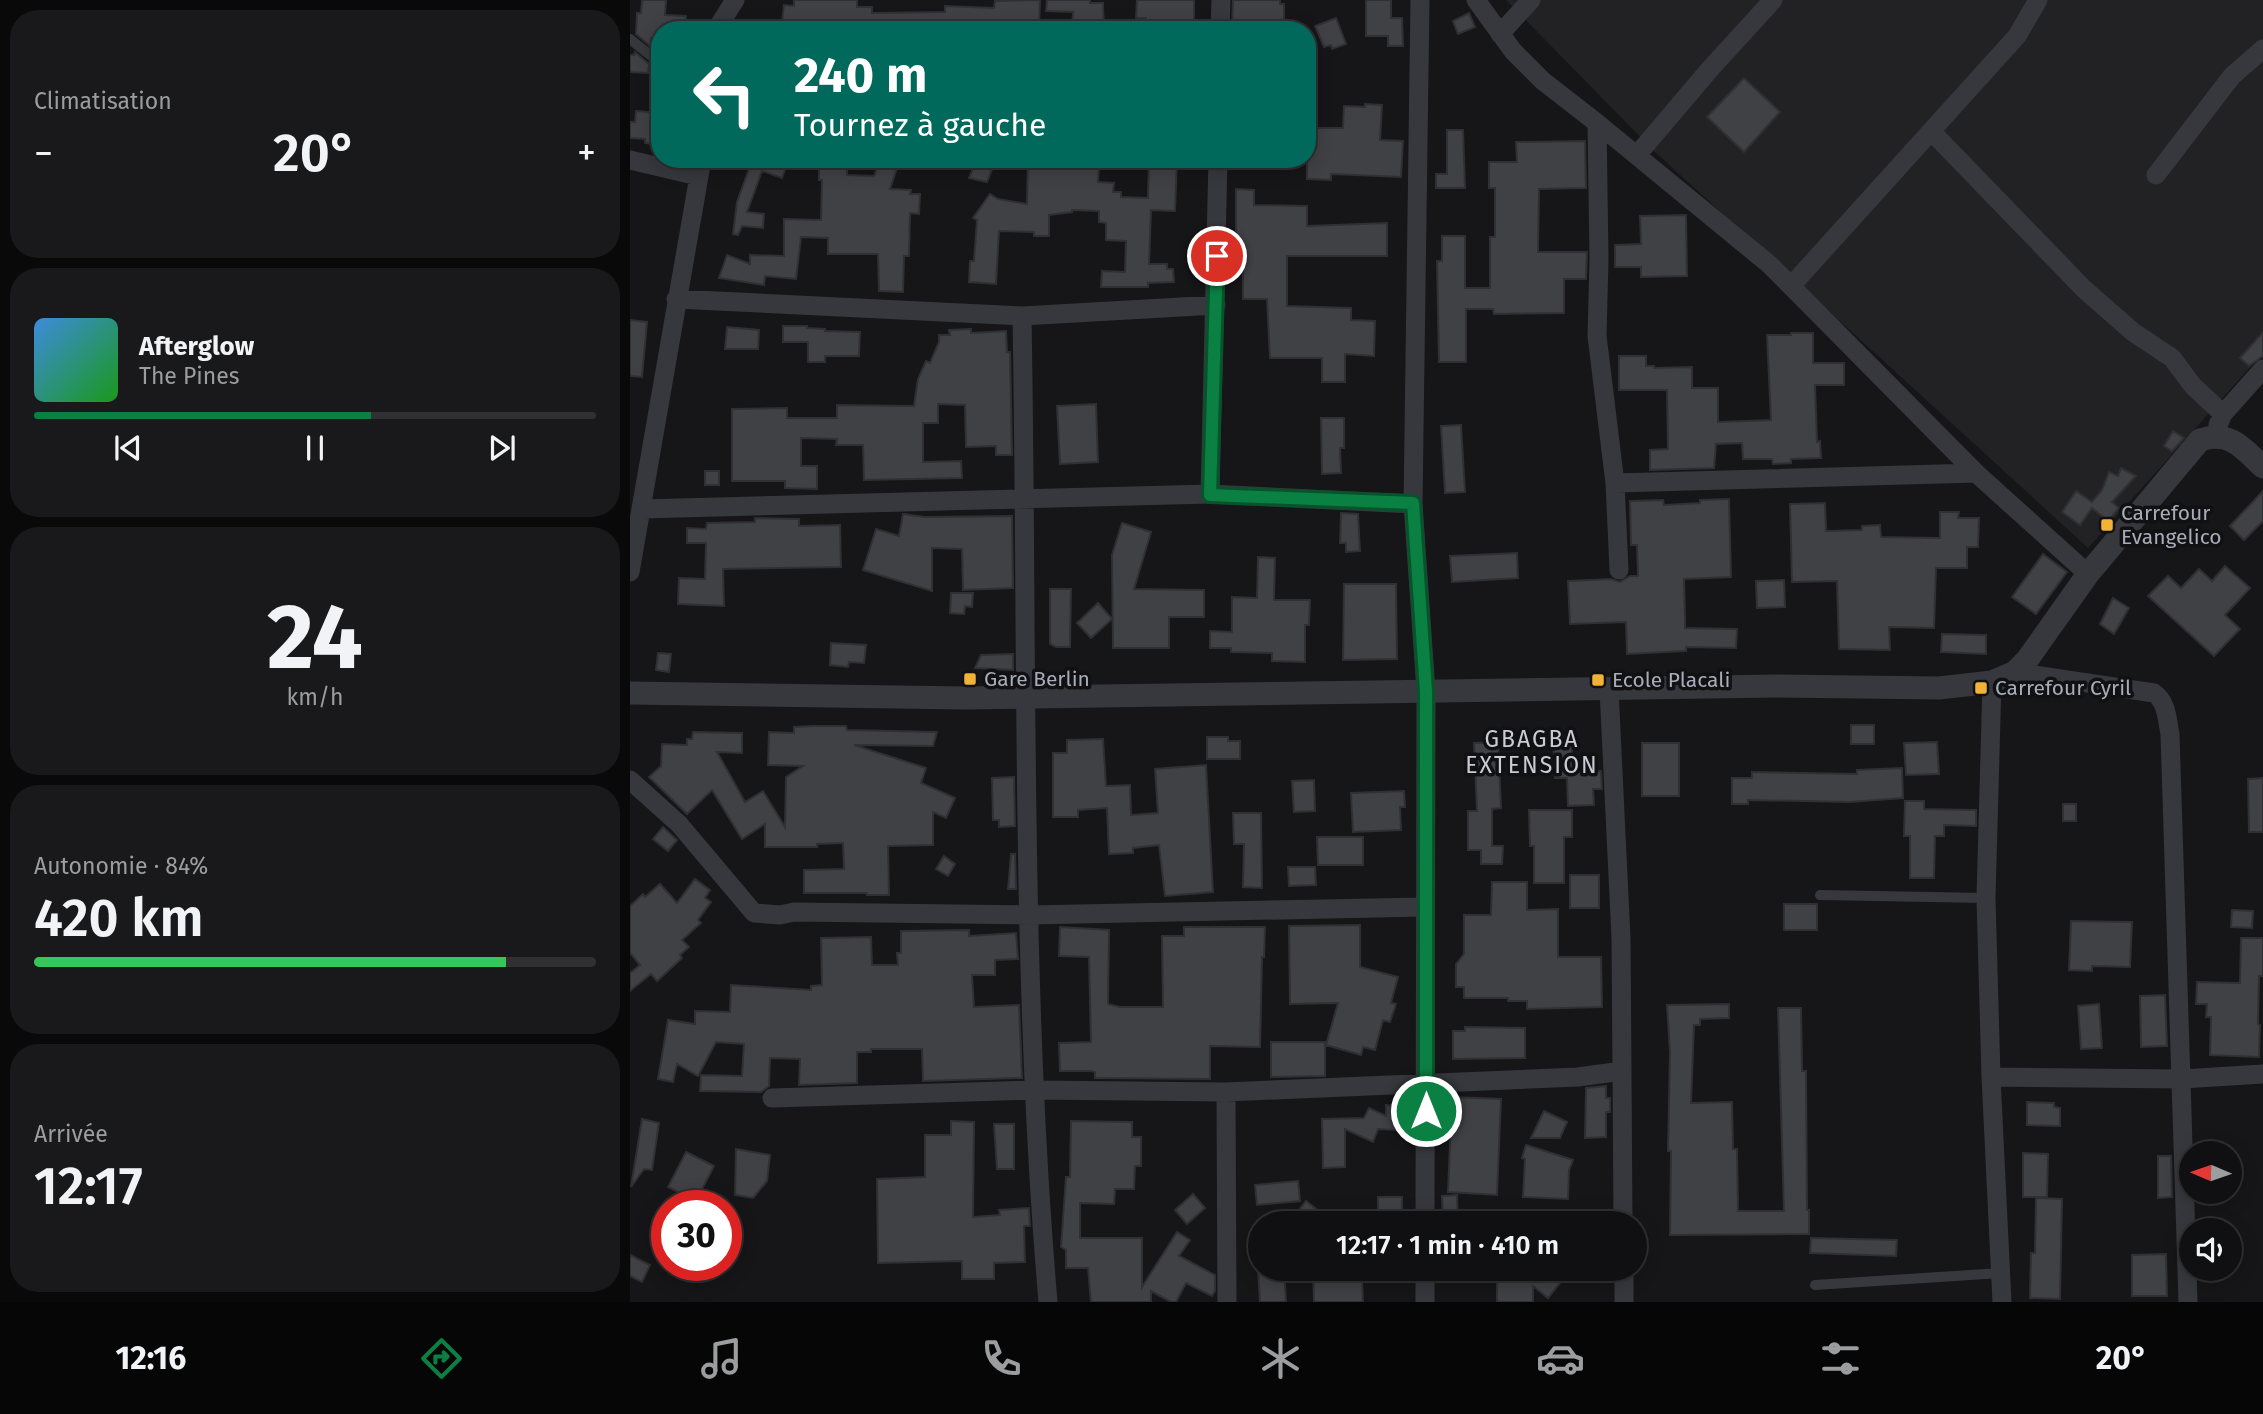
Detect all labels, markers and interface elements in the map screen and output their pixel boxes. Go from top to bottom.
text: 240 m [794,46,927,105]
icon: left [679,49,770,140]
text: Climatisation [34,87,172,115]
text: Tournez à gauche [794,106,1046,144]
text: 20° [273,122,357,185]
text: − [34,130,53,176]
text: + [577,130,596,176]
pin [1187,226,1247,286]
icon: arrive [1198,237,1236,275]
text: Afterglow [139,331,254,362]
text: The Pines [139,362,240,390]
icon: previous [109,429,147,467]
icon: pause [296,429,334,467]
icon: next [483,429,521,467]
place label: Carrefour Evangelico [2121,500,2222,550]
marker: Carrefour Evangelico [2099,517,2115,533]
text: 24 [267,583,363,692]
place label: Gare Berlin [984,666,1090,692]
place label: Ecole Placali [1612,667,1730,693]
marker: Gare Berlin [962,671,978,687]
marker: Ecole Placali [1590,672,1606,688]
place label: Carrefour Cyril [1995,675,2131,701]
marker: Carrefour Cyril [1973,680,1989,696]
text: km/h [287,683,343,711]
district label: GBAGBA EXTENSION [1465,725,1599,779]
text: Autonomie · 84% [34,852,208,880]
text: 420 km [34,887,204,950]
position arrow [1389,1074,1463,1148]
text: Arrivée [34,1120,108,1148]
north arrow [2179,1141,2242,1204]
map controls [2179,1141,2242,1281]
text: 12:17 [34,1155,143,1218]
speed limit sign: 30 [651,1190,742,1281]
button: sound [2179,1218,2242,1281]
text: 12:17 · 1 min · 410 m [1336,1230,1559,1261]
icon: directions [417,1334,466,1383]
icon: music [697,1334,746,1383]
icon: phone [977,1334,1026,1383]
icon: climate [1256,1334,1305,1383]
icon: car [1536,1334,1585,1383]
icon: filters [1816,1334,1865,1383]
text: 12:16 [115,1339,186,1377]
text: 20° [2096,1339,2148,1377]

